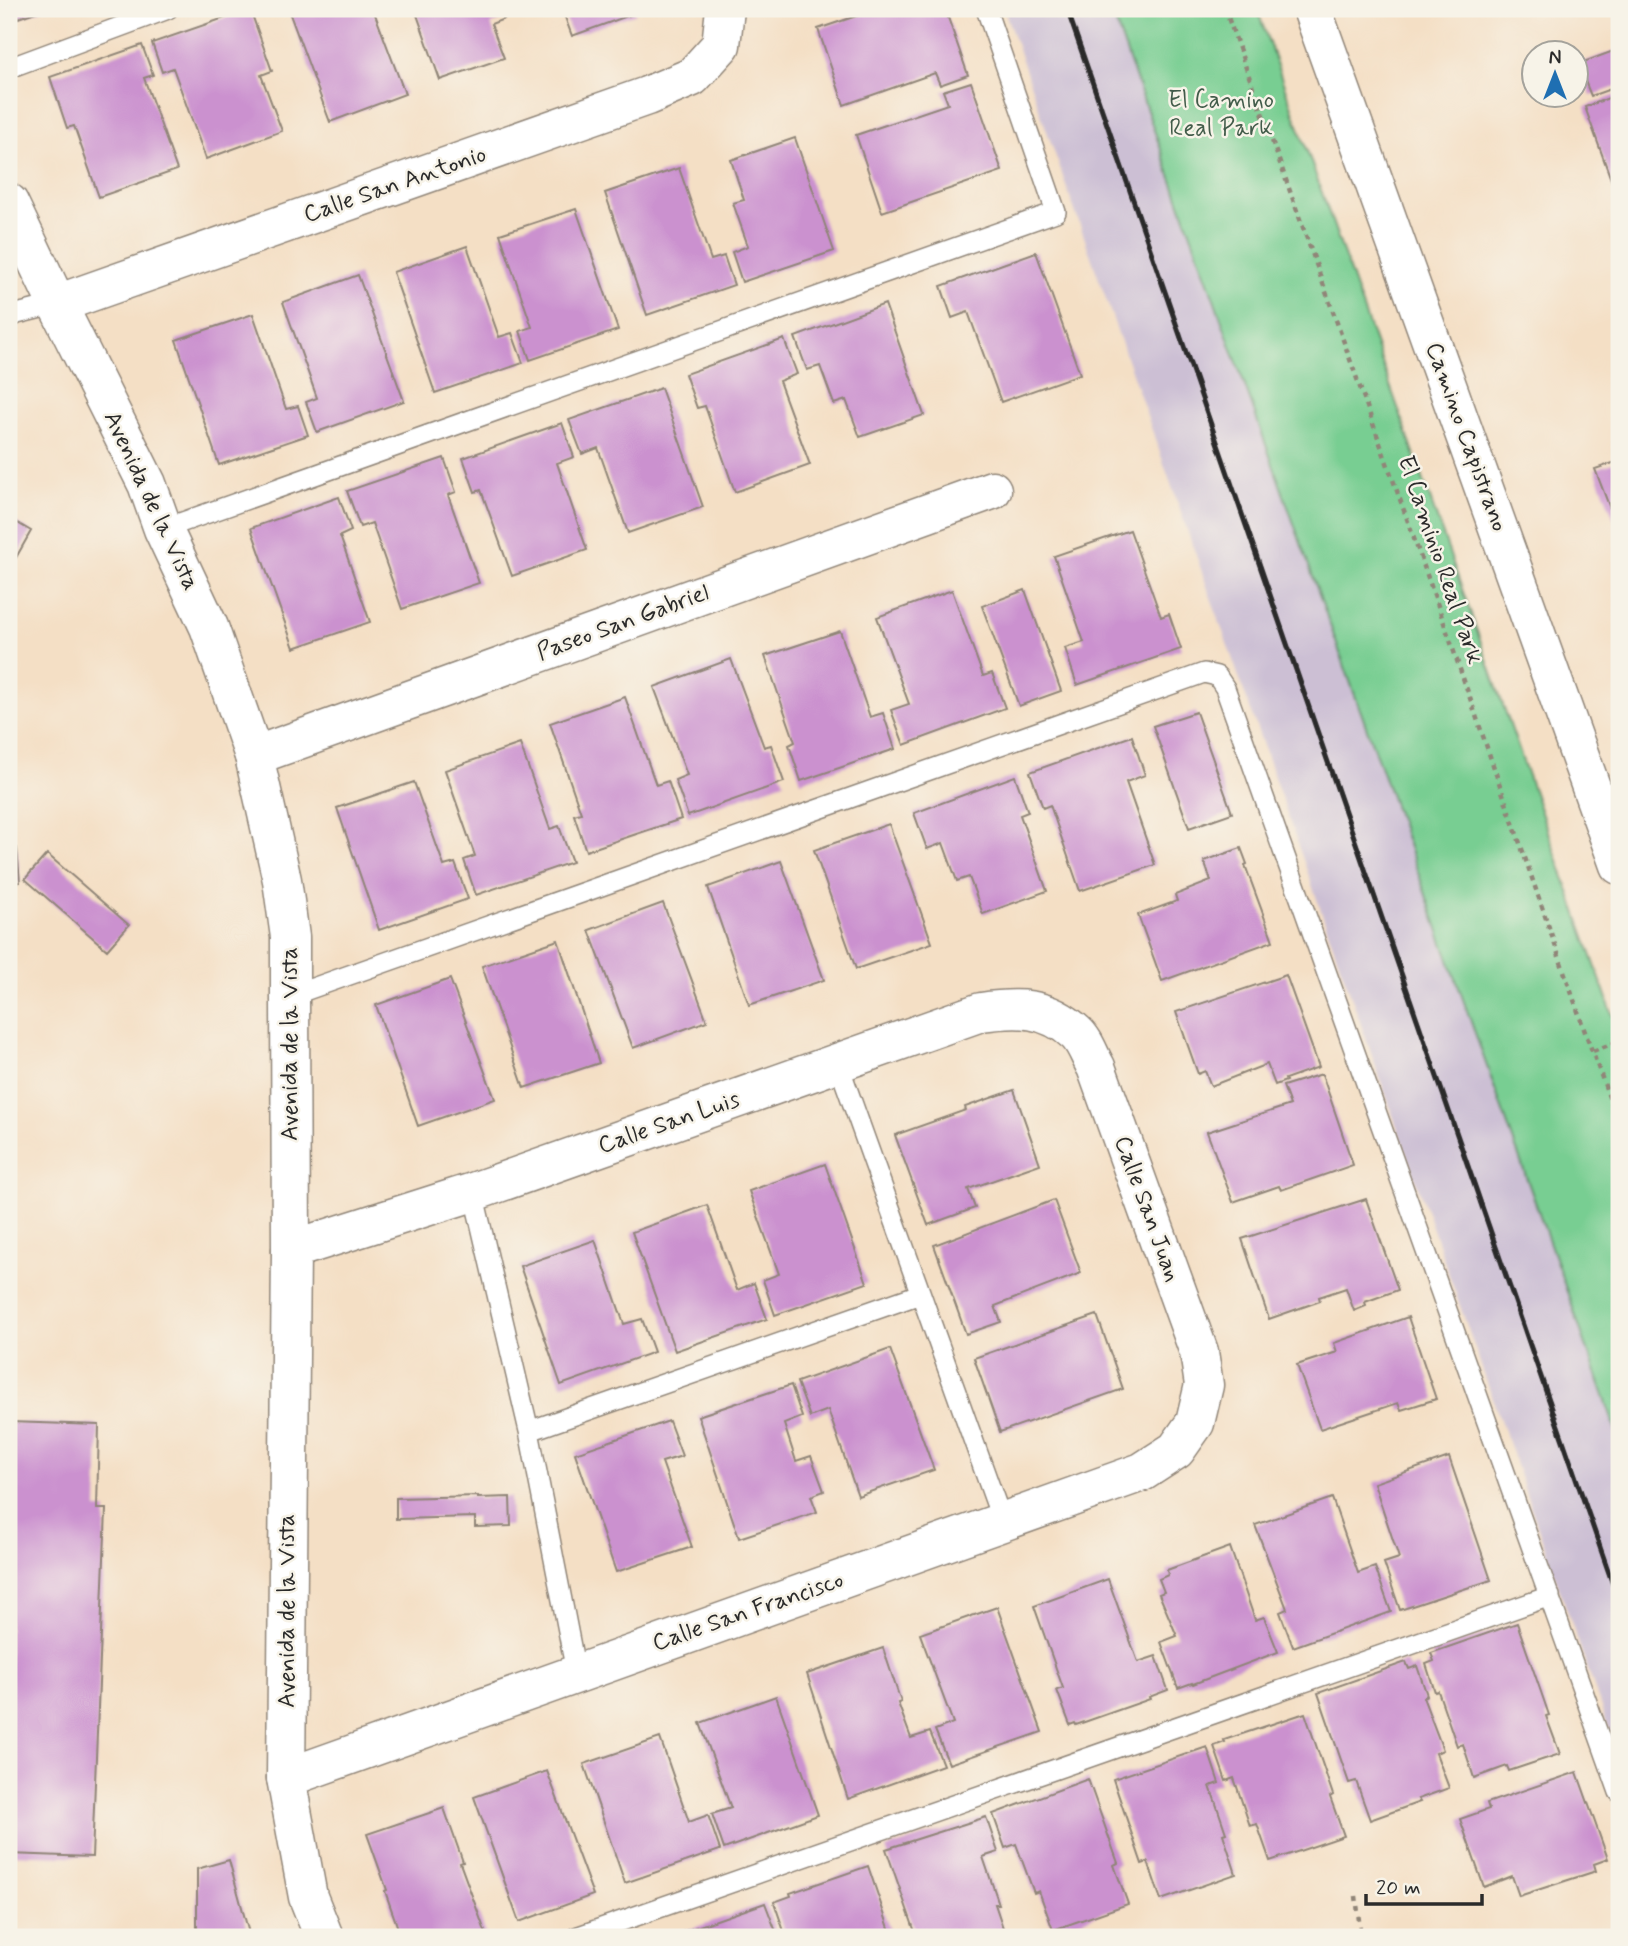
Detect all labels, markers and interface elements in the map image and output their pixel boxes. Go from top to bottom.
north arrow [1520,38,1590,108]
text: N [1549,46,1561,71]
park label: El Camino Real Park [1168,85,1274,144]
street label: Calle San Antonio [299,139,491,231]
street label: Camino Capistrano [1417,338,1515,536]
street label: Avenida de la Vista [96,406,206,596]
street label: El Caminio Real Park [1390,452,1490,668]
street label: Paseo San Gabriel [533,577,713,669]
street label: Avenida de la Vista [275,947,306,1141]
street label: Calle San Luis [594,1084,744,1162]
street label: Calle San Juan [1106,1132,1188,1286]
street label: Avenida de la Vista [272,1514,303,1708]
street label: Calle San Francisco [648,1565,848,1659]
scale bar [1366,1862,1481,1906]
text: 20 m [1376,1874,1421,1902]

